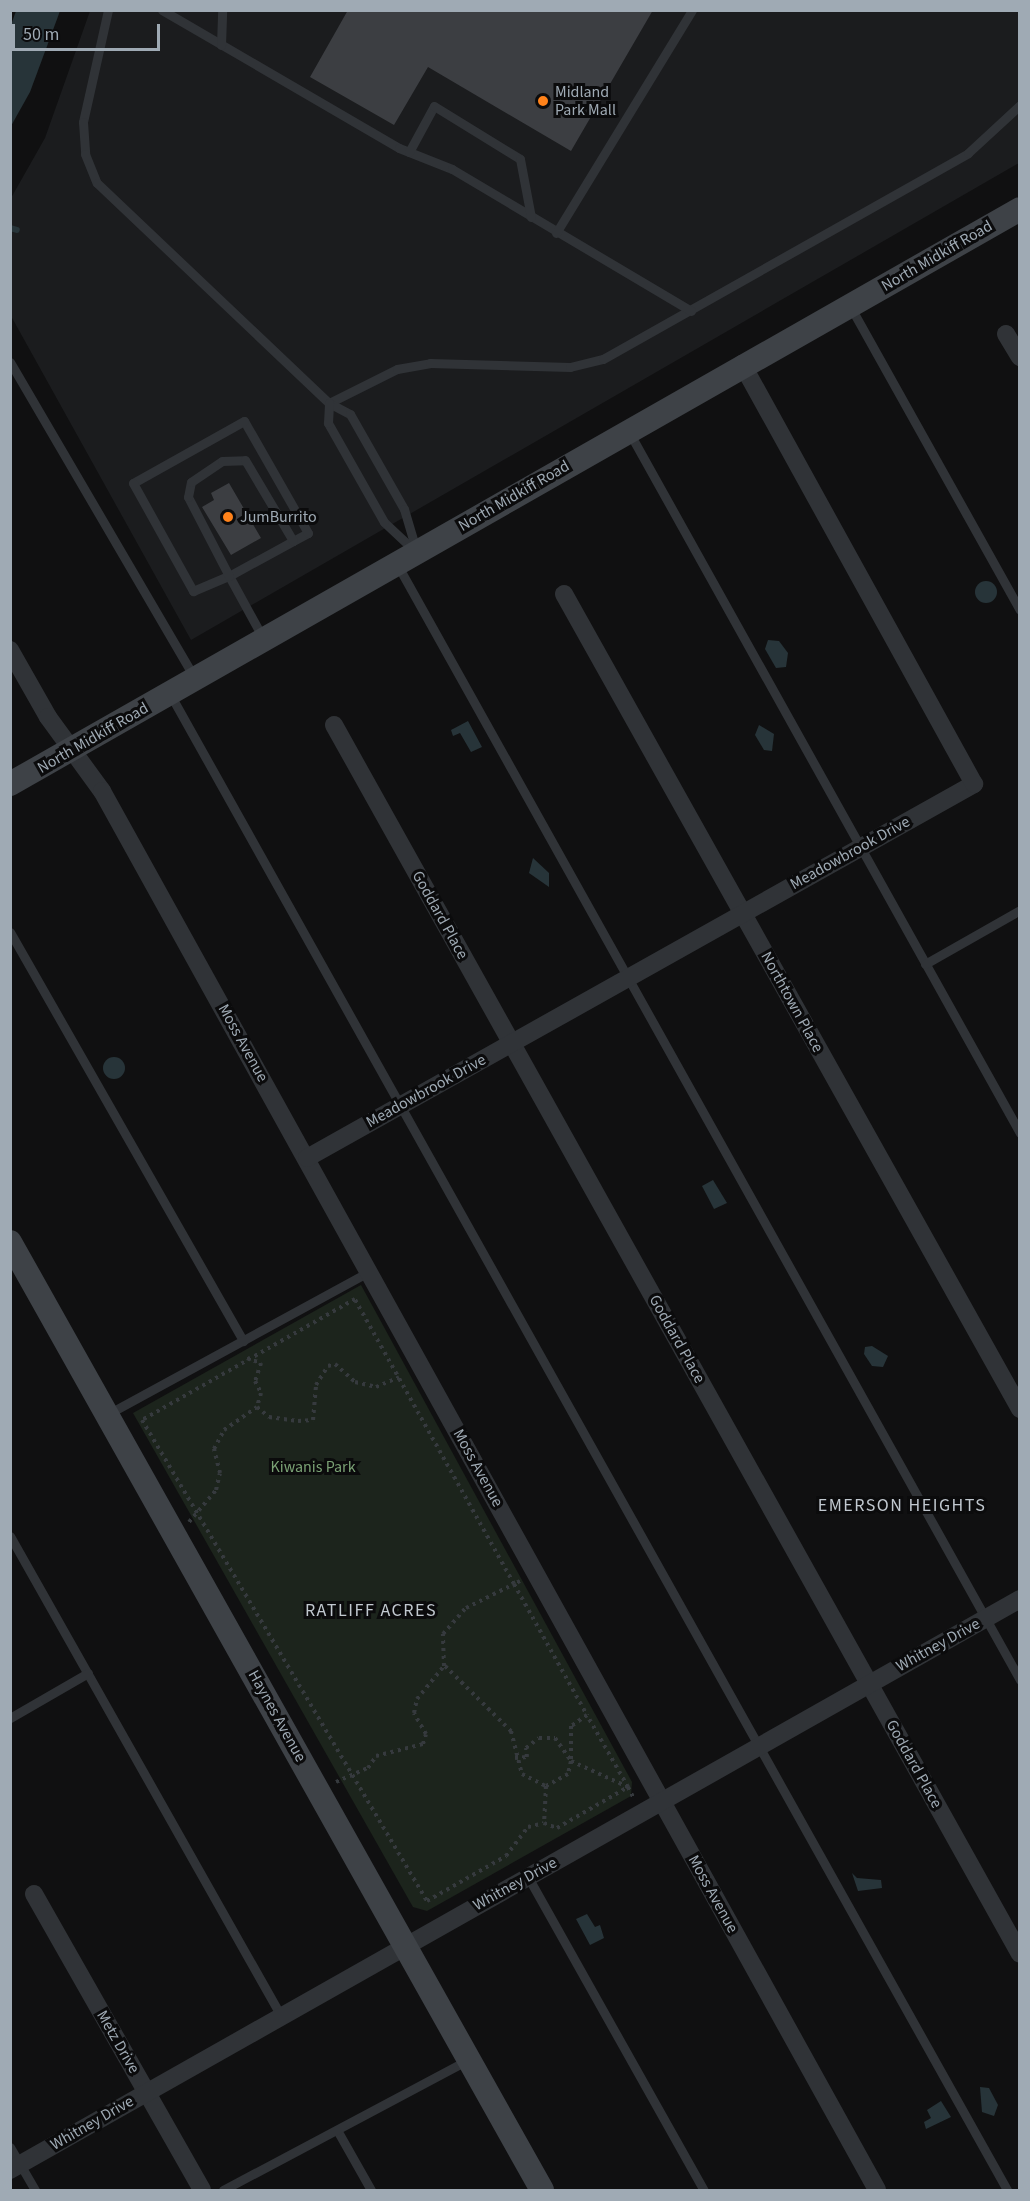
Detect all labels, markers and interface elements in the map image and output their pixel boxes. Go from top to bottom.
scale bar [15,12,164,50]
text: 50 m [23,22,59,47]
place label: Midland Park Mall [555,82,616,120]
marker: Midland Park Mall [536,94,550,108]
street label: North Midkiff Road [878,216,996,296]
street label: North Midkiff Road [455,456,573,536]
place label: JumBurrito [240,507,317,527]
marker: JumBurrito [221,510,235,524]
street label: North Midkiff Road [34,698,152,778]
street label: Meadowbrook Drive [787,812,913,894]
street label: Goddard Place [408,868,472,962]
street label: Northtown Place [756,948,828,1056]
street label: Moss Avenue [214,1001,272,1085]
street label: Meadowbrook Drive [363,1050,489,1132]
street label: Goddard Place [645,1292,709,1386]
street label: Moss Avenue [449,1426,507,1510]
park label: Kiwanis Park [270,1457,356,1477]
district label: EMERSON HEIGHTS [818,1495,986,1517]
district label: RATLIFF ACRES [305,1600,437,1622]
street label: Whitney Drive [893,1614,983,1676]
street label: Haynes Avenue [244,1667,310,1765]
street label: Goddard Place [882,1717,946,1811]
street label: Moss Avenue [684,1852,742,1936]
street label: Whitney Drive [470,1853,560,1915]
street label: Metz Drive [92,2007,144,2077]
street label: Whitney Drive [47,2092,137,2154]

